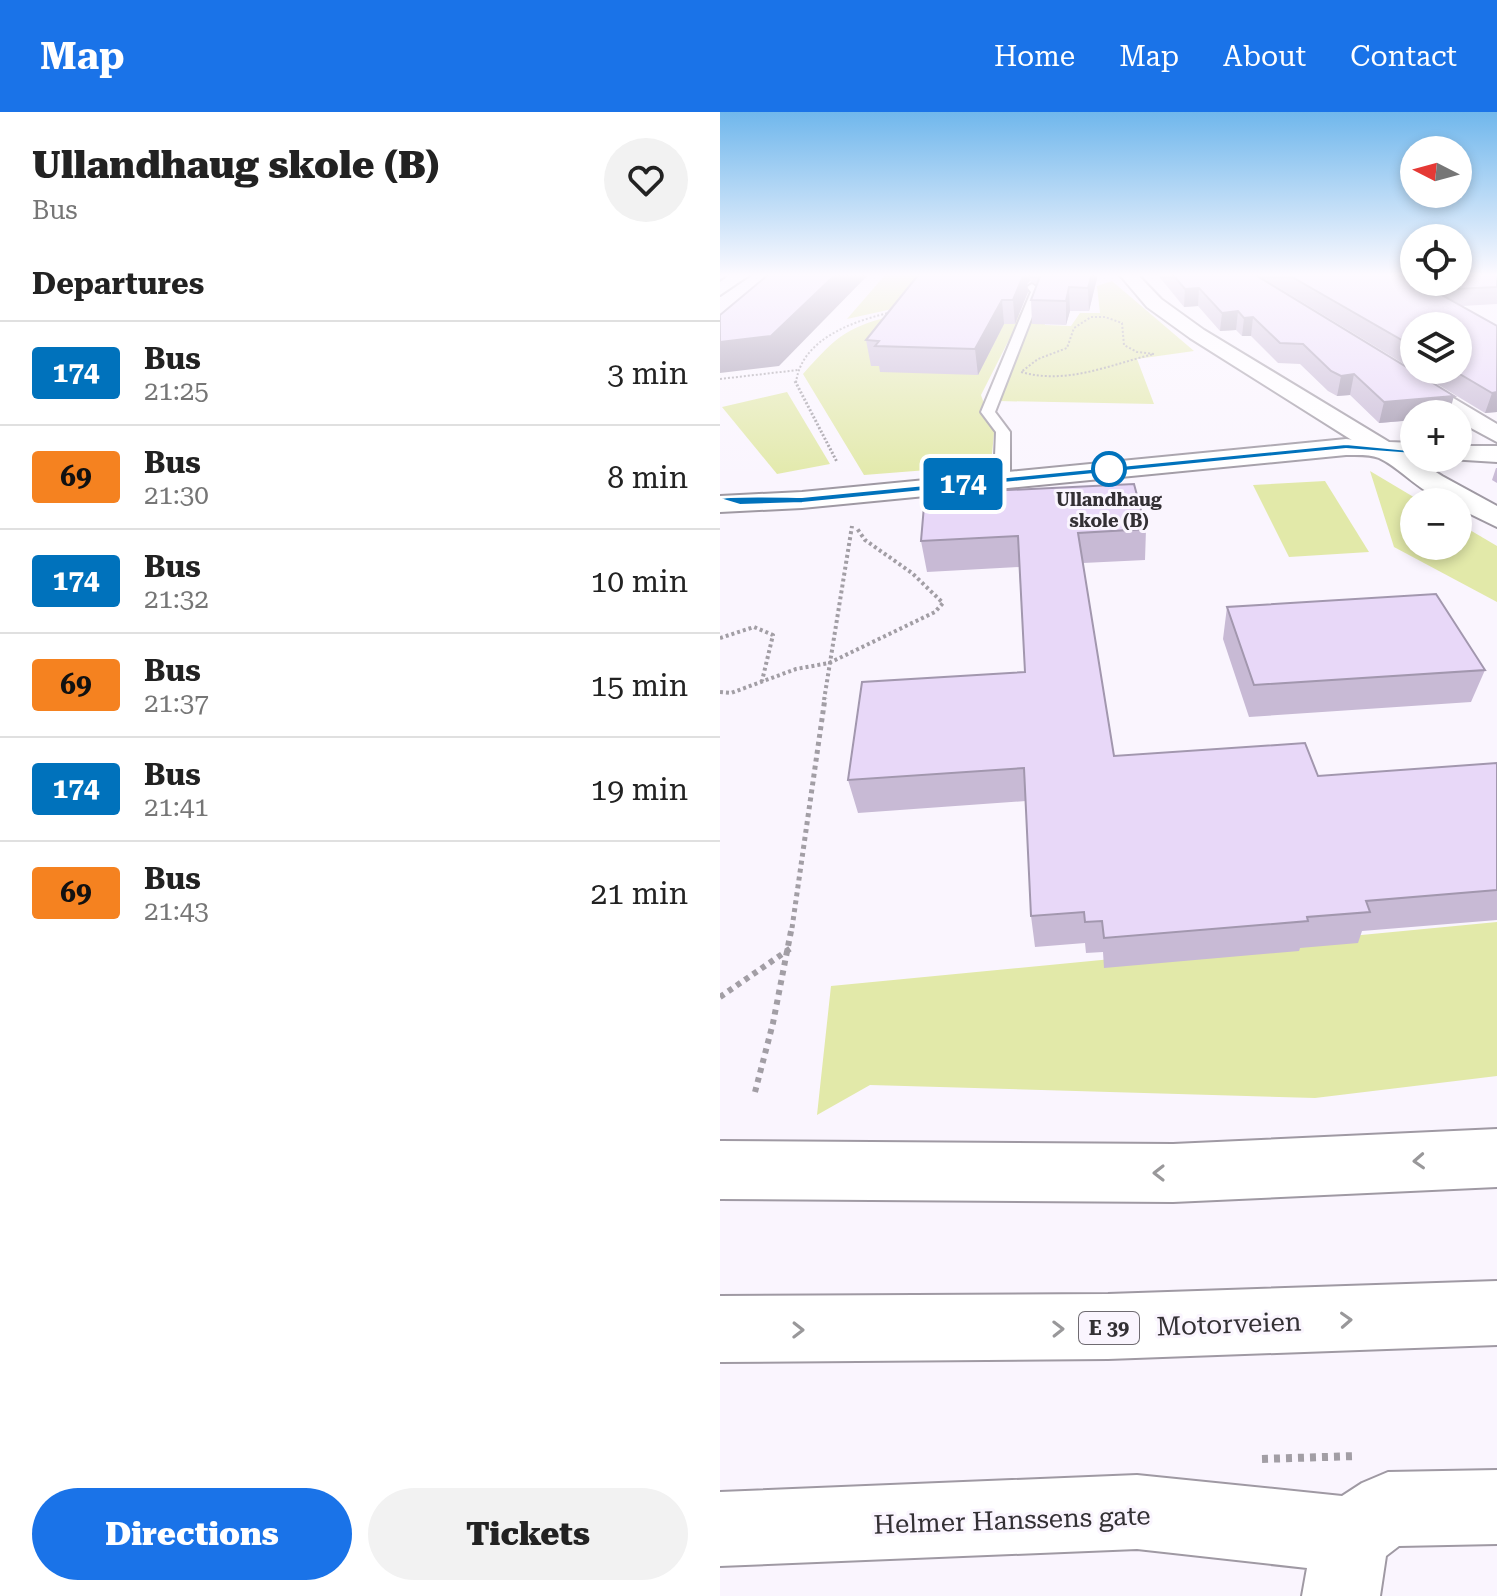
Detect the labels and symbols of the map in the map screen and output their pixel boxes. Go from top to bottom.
north arrow [1400,136,1472,208]
marker: Ullandhaug skole (B) [1092,452,1126,486]
line badge: 174 [917,458,1009,510]
place label: Ullandhaug skole (B) [1056,489,1163,531]
one-way arrow [1412,1152,1425,1169]
one-way arrow [1152,1164,1165,1182]
street label: Motorveien [1156,1306,1302,1342]
one-way arrow [1340,1311,1353,1328]
road number: E 39 [1079,1312,1139,1344]
one-way arrow [1052,1320,1065,1338]
one-way arrow [792,1322,805,1339]
street label: Helmer Hanssens gate [873,1500,1151,1540]

